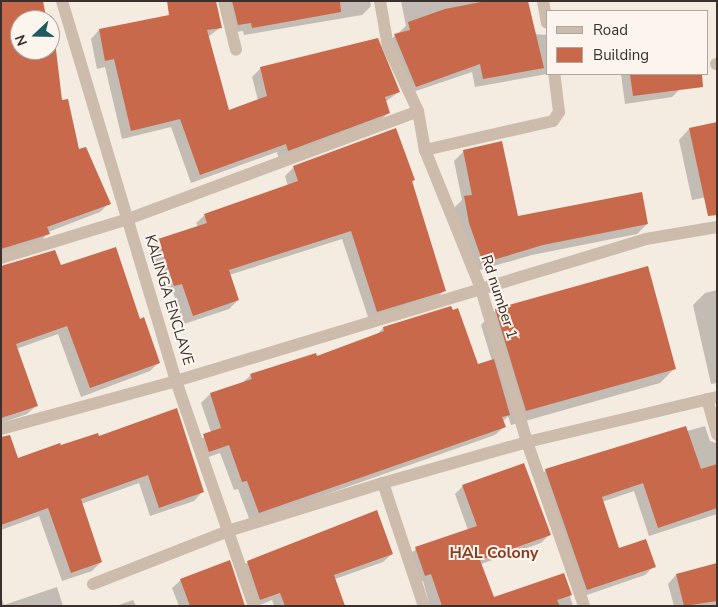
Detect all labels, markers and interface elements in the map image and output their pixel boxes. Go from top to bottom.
north arrow [10,10,60,60]
legend [546,10,708,75]
text: Road [593,20,628,40]
text: N [11,32,32,49]
text: Building [593,45,649,65]
street label: KALINGA ENCLAVE [141,233,197,367]
street label: Rd number 1 [477,253,521,341]
district label: HAL Colony [449,543,539,563]

